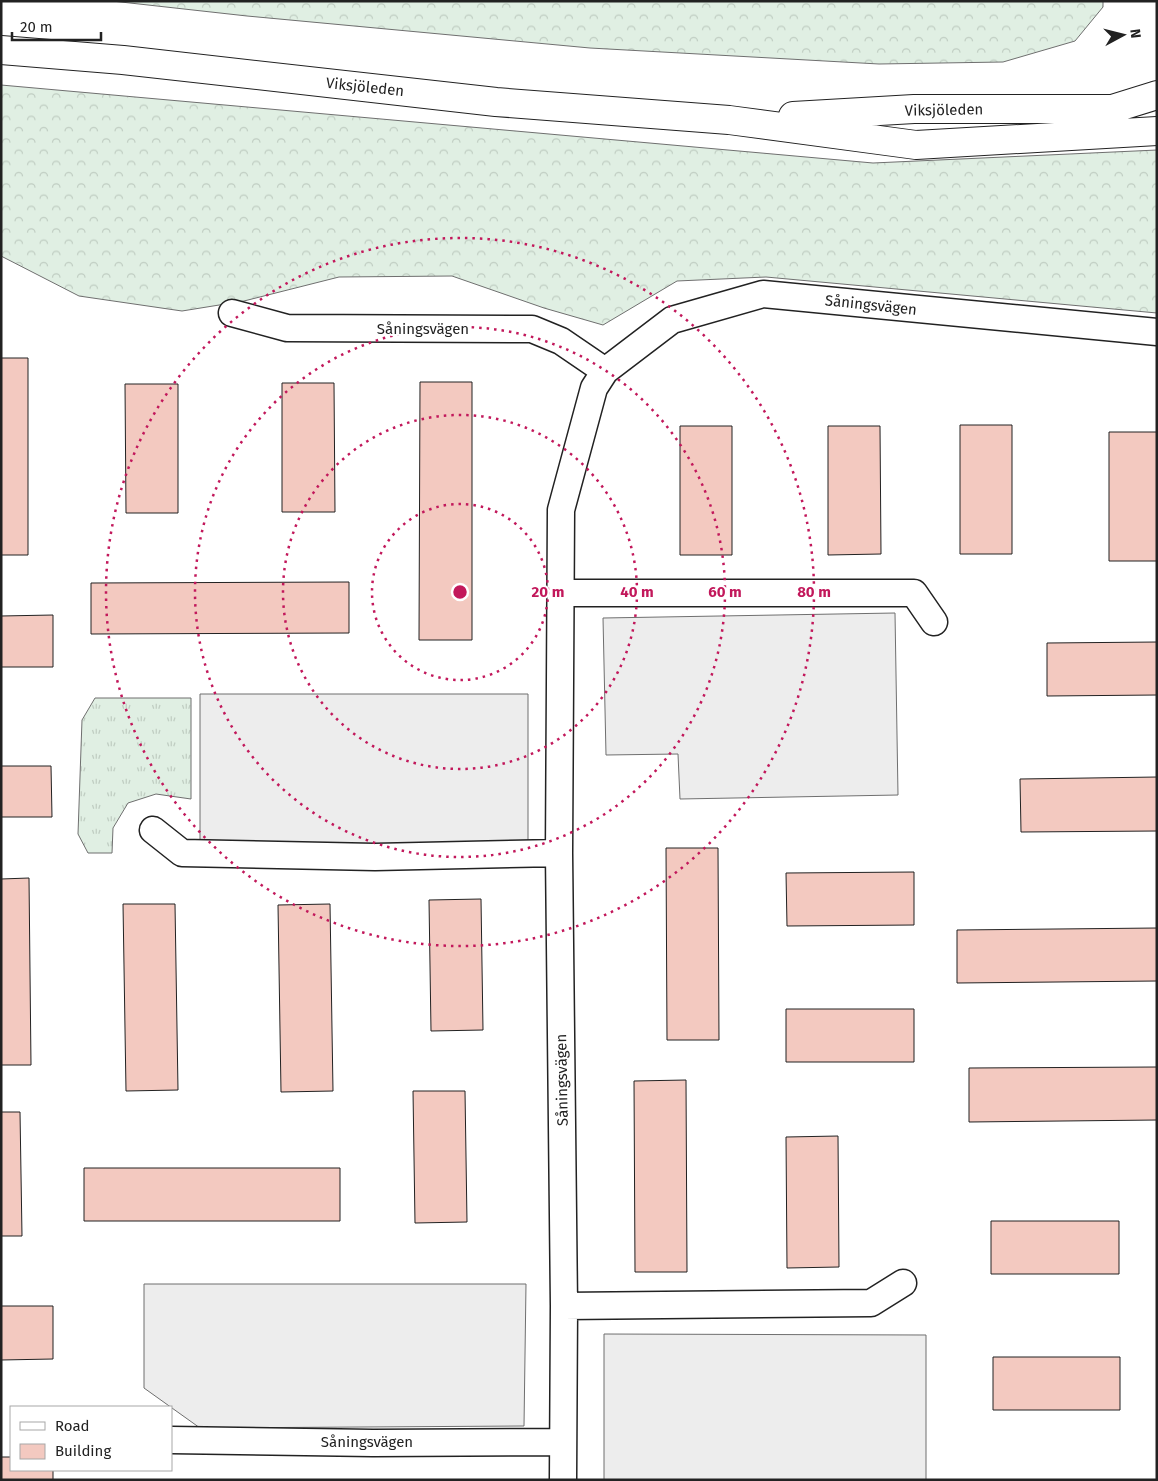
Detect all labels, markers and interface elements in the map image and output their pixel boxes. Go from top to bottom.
scale bar [12,10,101,42]
north arrow [1098,10,1148,60]
text: 20 m [20,18,53,36]
text: N [1126,28,1144,39]
street label: Viksjöleden [325,74,405,100]
street label: Viksjöleden [905,100,983,120]
street label: Såningsvägen [824,291,918,319]
street label: Såningsvägen [377,320,469,338]
centre of rings [451,583,469,601]
text: 20 m [532,583,564,601]
text: 40 m [620,583,654,601]
text: 60 m [708,583,742,601]
text: 80 m [797,583,831,601]
street label: Såningsvägen [552,1034,572,1126]
legend [10,1406,172,1471]
text: Road [55,1417,90,1435]
street label: Såningsvägen [321,1433,413,1451]
text: Building [55,1442,111,1460]

